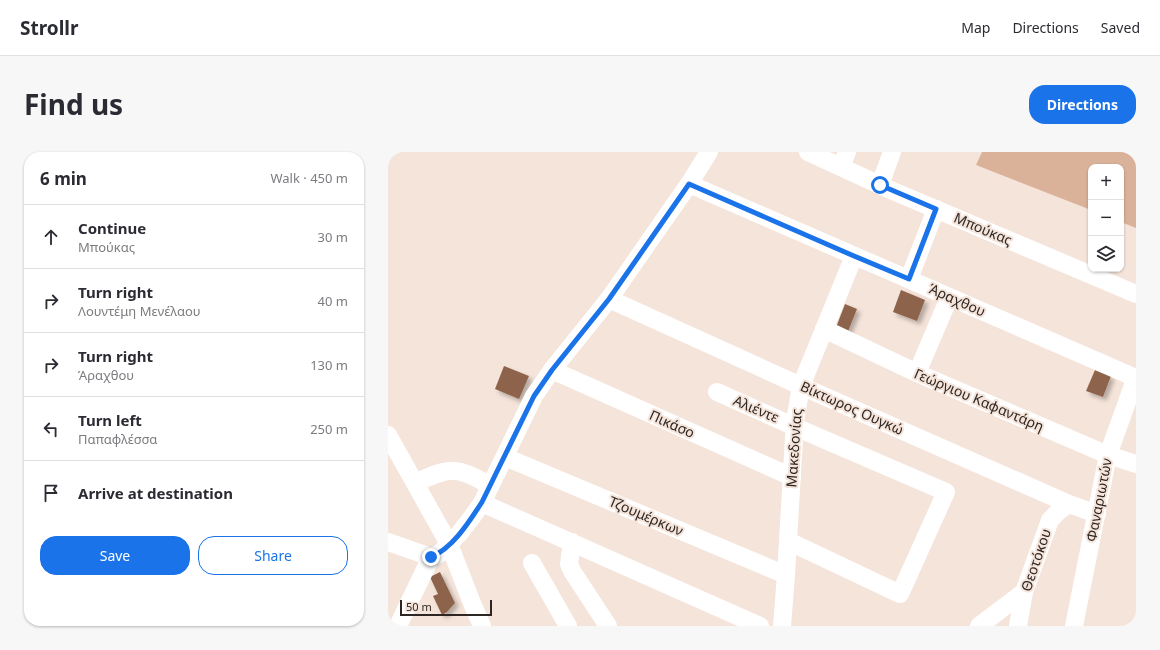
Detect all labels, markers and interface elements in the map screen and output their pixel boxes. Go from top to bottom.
text: Strollr [20,15,79,41]
text: Map [961,18,990,37]
text: Directions [1012,18,1079,37]
text: Saved [1101,18,1140,37]
text: Find us [24,85,123,123]
button: Directions [1029,85,1136,124]
map controls [1088,164,1124,272]
button: + [1088,164,1124,200]
text: 6 min [40,167,87,190]
text: Walk · 450 m [270,169,348,187]
route start [871,176,889,194]
button: − [1088,200,1124,236]
street label: Μπούκας [951,208,1015,249]
text: Continue [78,218,146,238]
icon: ahead [40,226,62,248]
text: 30 m [318,228,348,246]
button: layers [1088,236,1124,272]
text: Μπούκας [78,238,135,256]
street label: Άραχθου [926,279,989,321]
text: Turn right [78,282,153,302]
icon: right [40,290,62,312]
text: 40 m [318,292,348,310]
text: Λουντέμη Μενέλαου [78,302,201,320]
text: Turn right [78,346,153,366]
icon: right [40,354,62,376]
text: 130 m [310,356,348,374]
street label: Γεώργιου Καφαντάρη [911,364,1047,436]
text: Άραχθου [78,366,134,384]
street label: Βίκτωρος Ουγκώ [798,376,907,439]
street label: Αλιέντε [731,391,782,427]
street label: Πικάσο [647,405,698,442]
street label: Μακεδονίας [781,408,806,488]
text: Turn left [78,410,142,430]
icon: left [40,418,62,440]
text: 250 m [310,420,348,438]
text: Παπαφλέσσα [78,430,157,448]
street label: Φαναριωτών [1081,456,1116,543]
icon: arrive [40,482,62,504]
text: Arrive at destination [78,483,233,503]
street label: Τζουμέρκων [606,491,686,540]
street label: Θεοτόκου [1016,526,1055,594]
button: Save [40,536,190,575]
button: Share [198,536,348,575]
route end [422,548,440,566]
scale bar [400,598,492,617]
text: 50 m [406,599,432,614]

